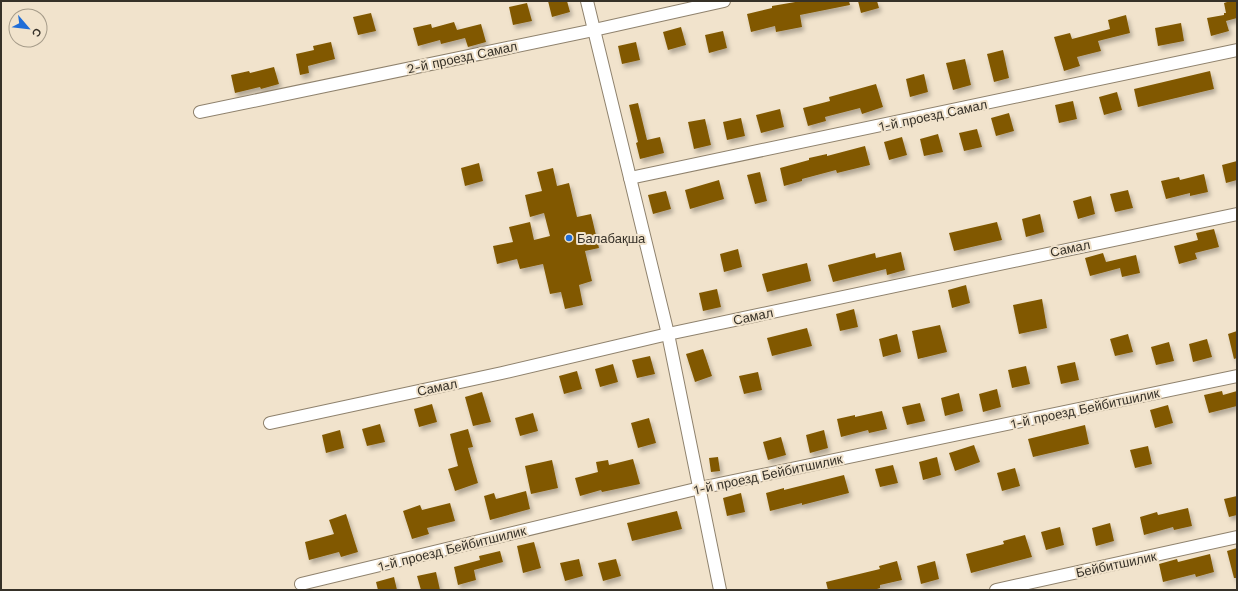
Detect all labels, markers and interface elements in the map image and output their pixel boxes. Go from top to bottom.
north arrow [8,8,48,48]
text: С [29,26,44,39]
street label: 2-й проезд Самал [406,38,519,77]
street label: 1-й проезд Самал [878,97,988,134]
place label: Балабақша [577,231,646,246]
marker: Балабақша [564,233,574,243]
street label: Самал [1049,237,1091,260]
street label: Самал [732,305,774,328]
street label: Самал [416,376,458,399]
street label: 1-й проезд Бейбитшилик [1009,385,1161,432]
street label: 1-й проезд Бейбитшилик [692,451,844,498]
street label: 1-й проезд Бейбитшилик [377,523,528,574]
street label: Бейбитшилик [1074,549,1158,580]

